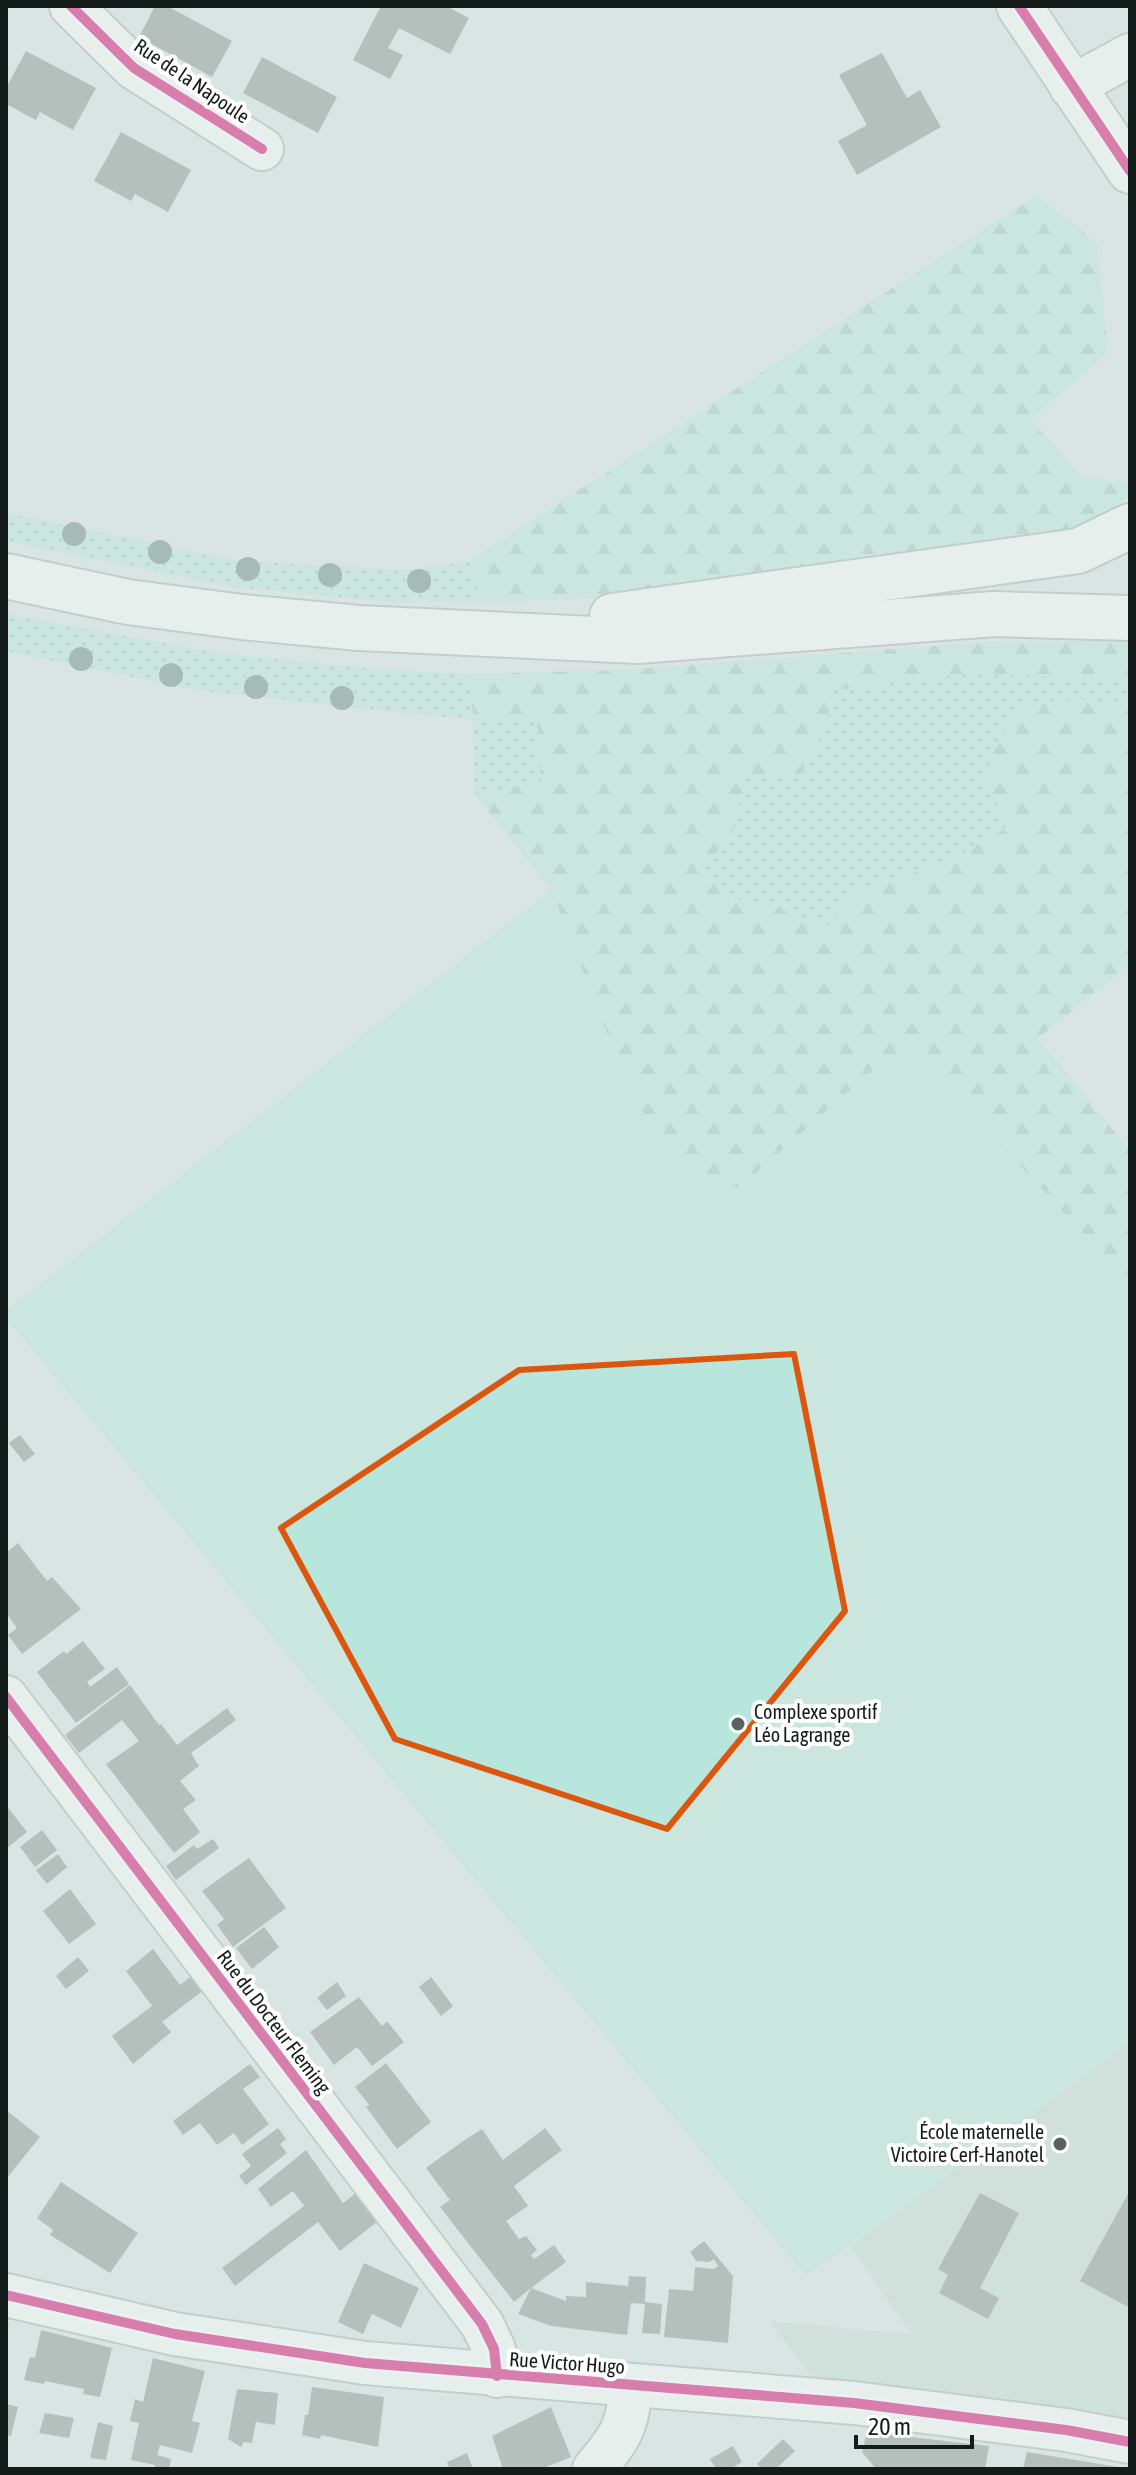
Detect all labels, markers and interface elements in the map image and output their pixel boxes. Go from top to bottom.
street label: Rue de la Napoule [130,34,254,128]
place label: Complexe sportif Léo Lagrange [754,1700,878,1746]
marker: Complexe sportif Léo Lagrange [729,1715,747,1733]
street label: Rue du Docteur Fleming [213,1945,336,2098]
place label: École maternelle Victoire Cerf-Hanotel [891,2120,1045,2166]
marker: École maternelle Victoire Cerf-Hanotel [1051,2135,1069,2153]
street label: Rue Victor Hugo [508,2347,626,2378]
scale bar [856,2399,972,2449]
text: 20 m [868,2413,911,2440]

